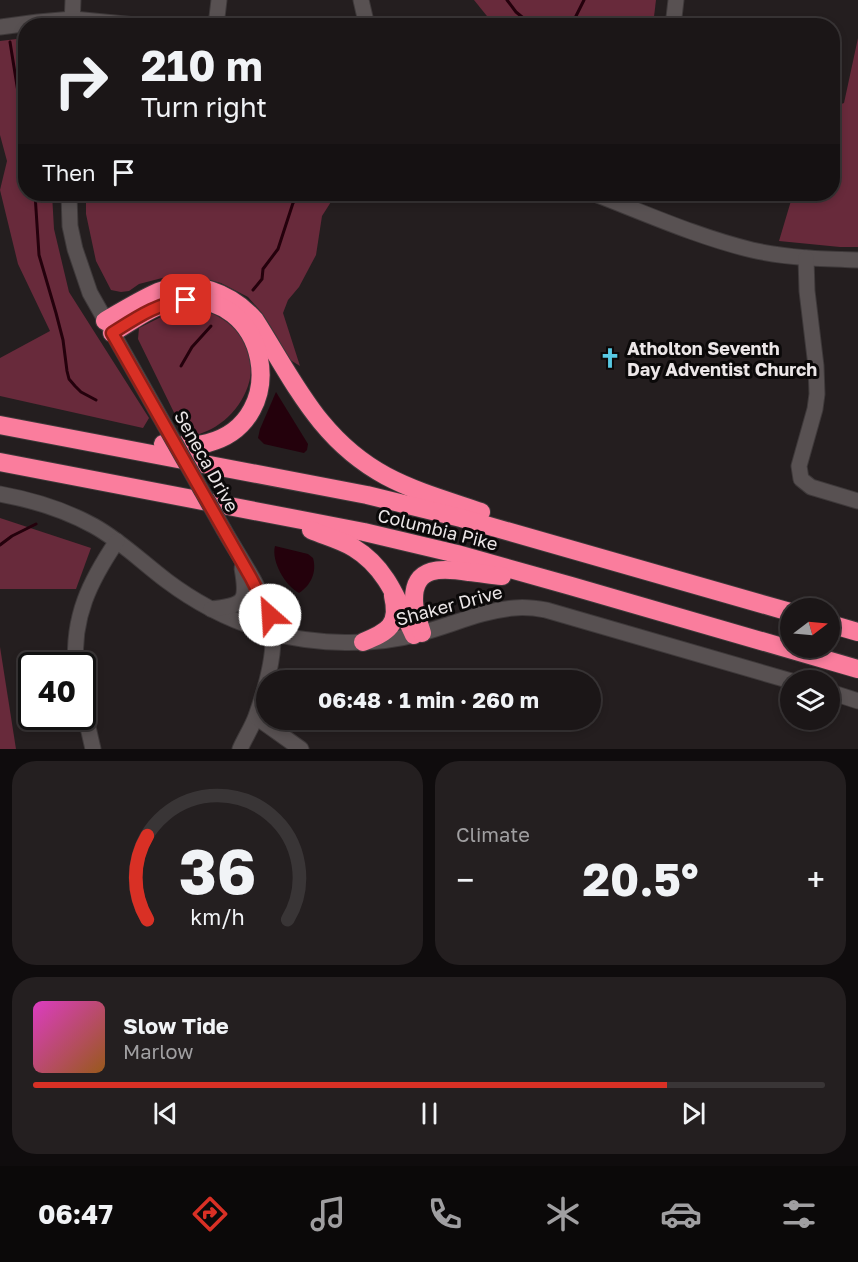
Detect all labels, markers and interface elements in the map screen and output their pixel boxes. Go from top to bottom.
text: 210 m [141,40,263,90]
icon: right [42,42,120,120]
text: Turn right [141,91,267,123]
icon: arrive [107,156,140,189]
text: Then [42,159,95,186]
pin [160,274,211,325]
icon: arrive [169,283,202,316]
place label: Atholton Seventh Day Adventist Church [627,337,817,380]
church icon: Atholton Seventh Day Adventist Church [598,346,622,370]
street label: Seneca Drive [170,406,244,516]
street label: Columbia Pike [376,503,500,555]
street label: Shaker Drive [393,580,505,630]
position arrow [238,583,302,647]
north arrow [780,598,840,658]
map controls [780,598,840,730]
speed limit sign: 40 [18,652,96,730]
button: layers [780,670,840,730]
text: 06:48 · 1 min · 260 m [318,686,539,713]
text: Climate [456,822,530,846]
text: 36 [179,833,256,908]
text: 20.5° [582,852,699,906]
text: − [456,860,474,899]
text: + [807,860,825,899]
text: km/h [190,904,245,930]
text: Slow Tide [123,1012,229,1039]
text: Marlow [123,1039,194,1063]
icon: previous [149,1097,182,1130]
icon: pause [413,1097,446,1130]
icon: next [677,1097,710,1130]
icon: directions [189,1193,231,1235]
icon: music [307,1193,349,1235]
icon: phone [424,1193,466,1235]
icon: climate [542,1193,584,1235]
icon: car [660,1193,702,1235]
icon: filters [778,1193,820,1235]
text: 06:47 [38,1198,113,1230]

